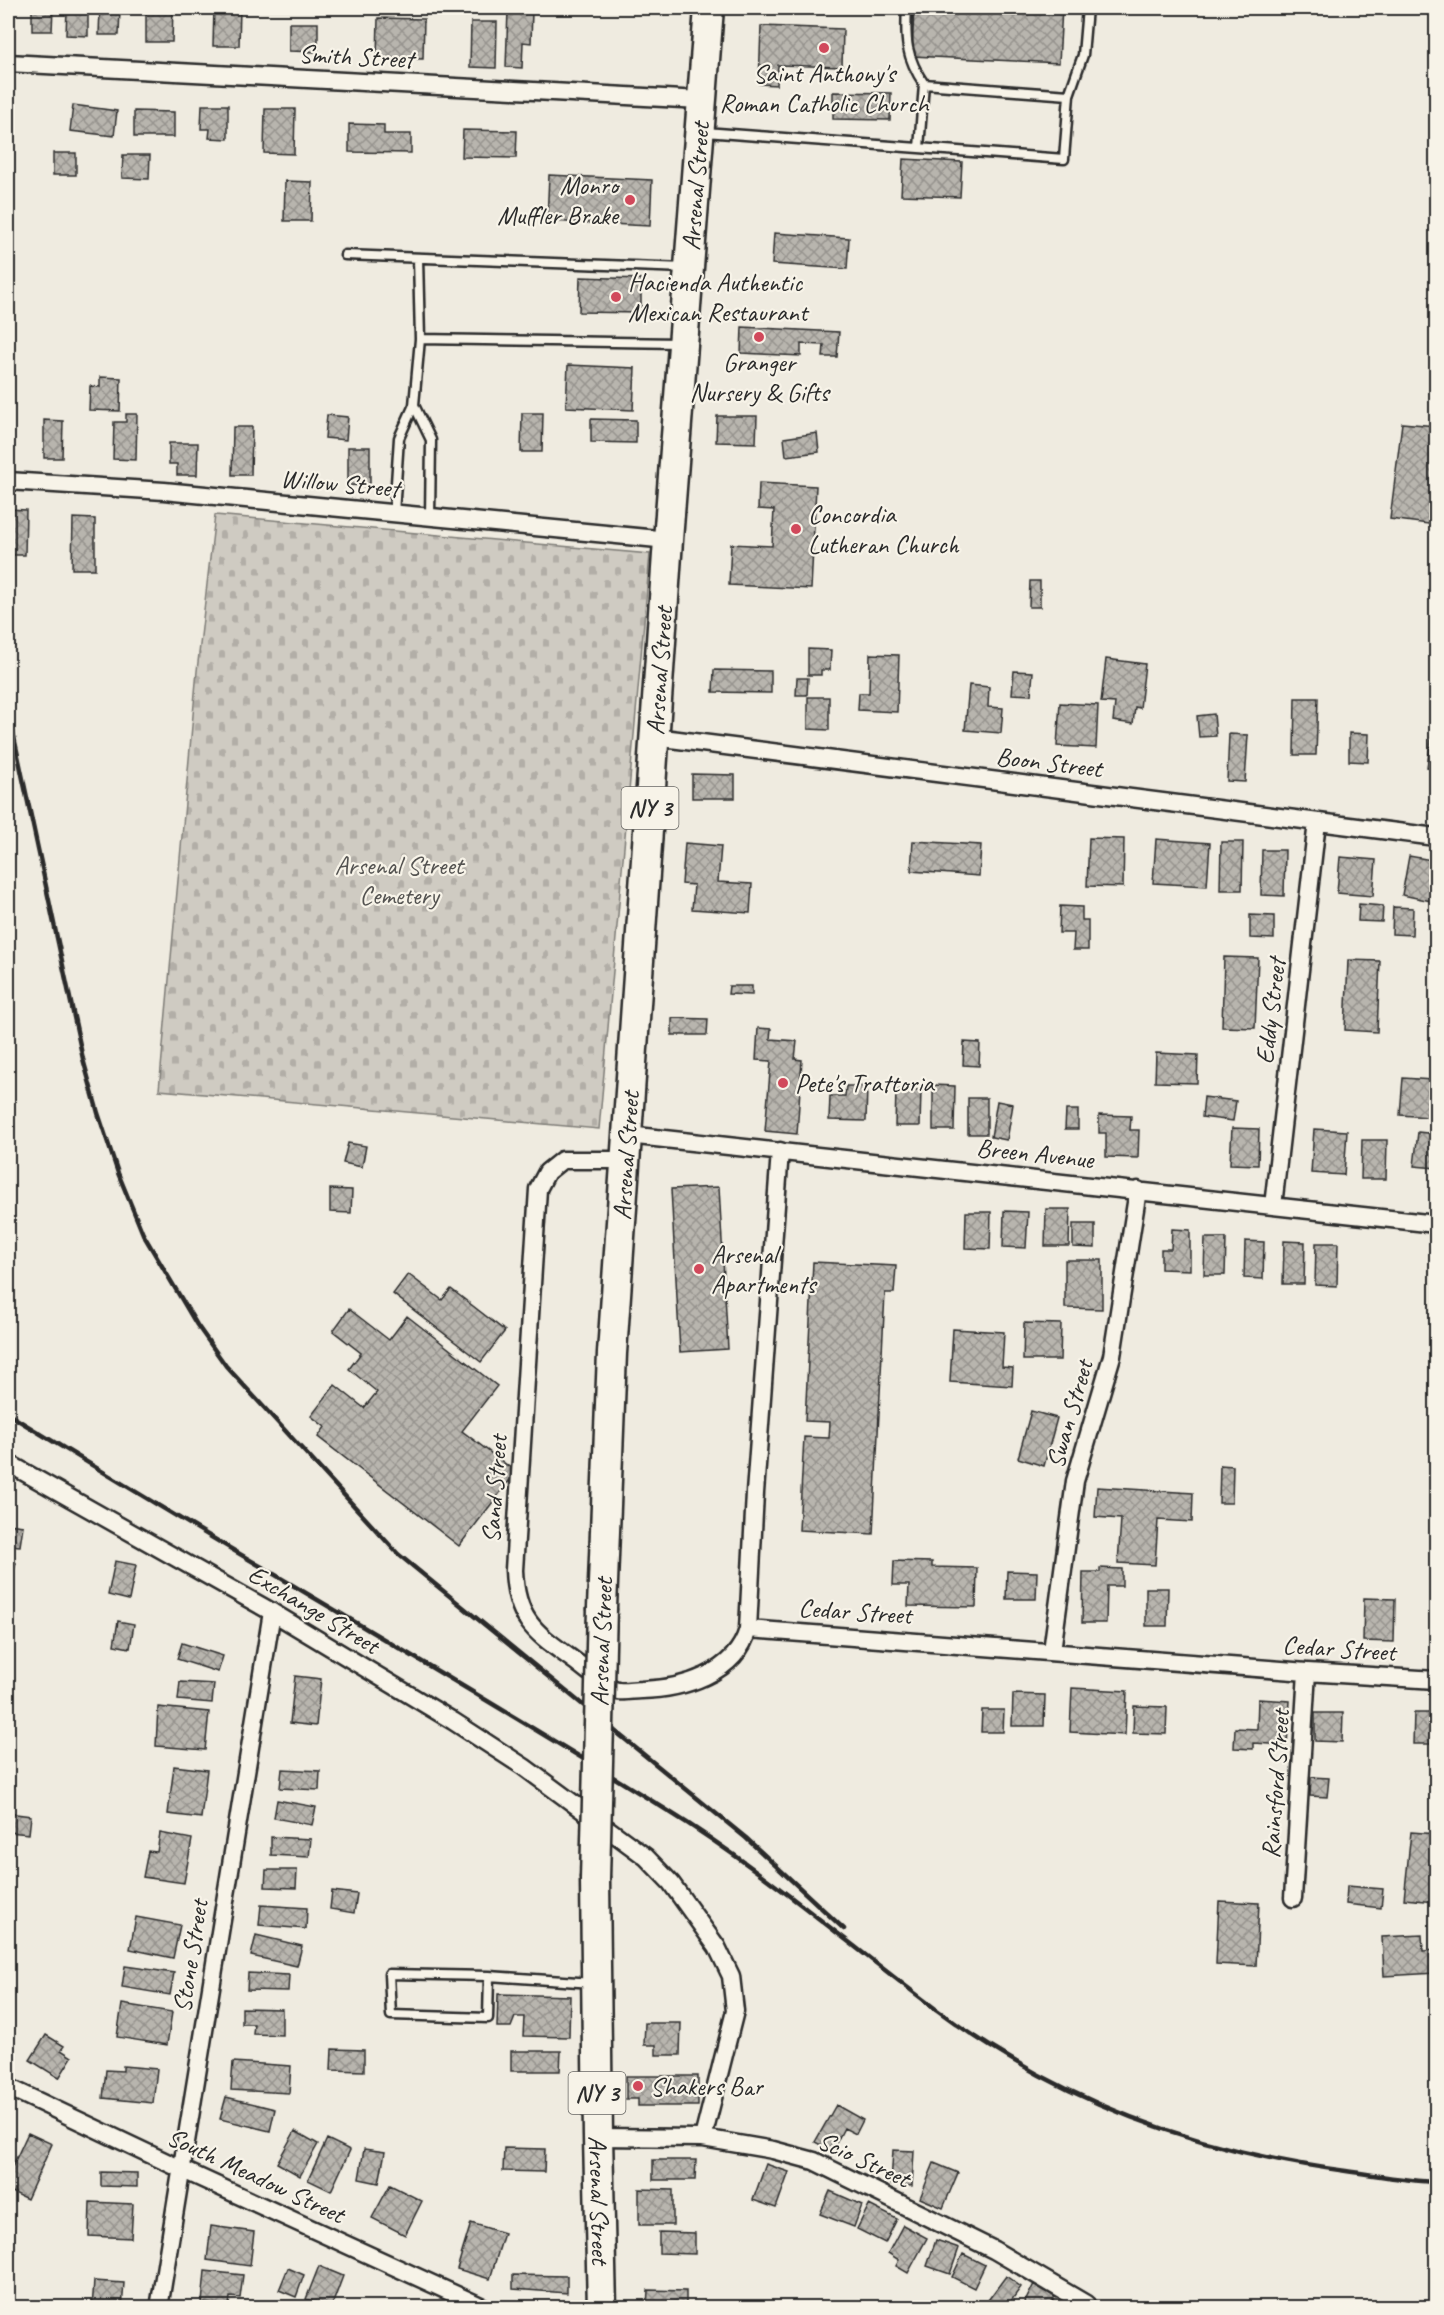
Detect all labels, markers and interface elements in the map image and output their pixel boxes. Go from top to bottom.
street label: Smith Street [298,37,418,76]
marker: Saint Anthony's Roman Catholic Church [817,41,831,55]
place label: Saint Anthony's Roman Catholic Church [719,57,931,120]
street label: Arsenal Street [674,119,717,252]
place label: Monro Muffler Brake [497,169,621,232]
marker: Monro Muffler Brake [623,193,637,207]
place label: Hacienda Authentic Mexican Restaurant [628,266,810,329]
marker: Hacienda Authentic Mexican Restaurant [609,290,623,304]
marker: Granger Nursery & Gifts [752,330,766,344]
place label: Granger Nursery & Gifts [689,346,831,409]
street label: Willow Street [279,462,404,505]
place label: Concordia Lutheran Church [808,498,960,561]
marker: Concordia Lutheran Church [789,522,803,536]
street label: Arsenal Street [639,603,681,736]
street label: Boon Street [994,740,1106,786]
road number: NY 3 [622,787,678,829]
park label: Arsenal Street Cemetery [335,849,466,912]
street label: Eddy Street [1248,953,1294,1066]
place label: Pete's Trattoria [795,1067,935,1100]
marker: Pete's Trattoria [776,1076,790,1090]
street label: Arsenal Street [605,1088,647,1221]
street label: Breen Avenue [975,1131,1097,1176]
place label: Arsenal Apartments [711,1238,818,1301]
marker: Arsenal Apartments [692,1262,706,1276]
street label: Swan Street [1038,1354,1101,1472]
street label: Sand Street [474,1432,515,1544]
street label: Exchange Street [242,1557,387,1663]
street label: Arsenal Street [583,1575,620,1707]
street label: Cedar Street [797,1591,915,1632]
street label: Cedar Street [1281,1628,1399,1669]
street label: Rainsford Street [1254,1706,1297,1860]
street label: Stone Street [165,1895,216,2015]
place label: Shakers Bar [650,2070,764,2103]
road number: NY 3 [568,2072,626,2114]
marker: Shakers Bar [631,2079,645,2093]
street label: South Meadow Street [162,2120,352,2232]
street label: Scio Street [812,2124,917,2196]
street label: Arsenal Street [581,2135,617,2267]

